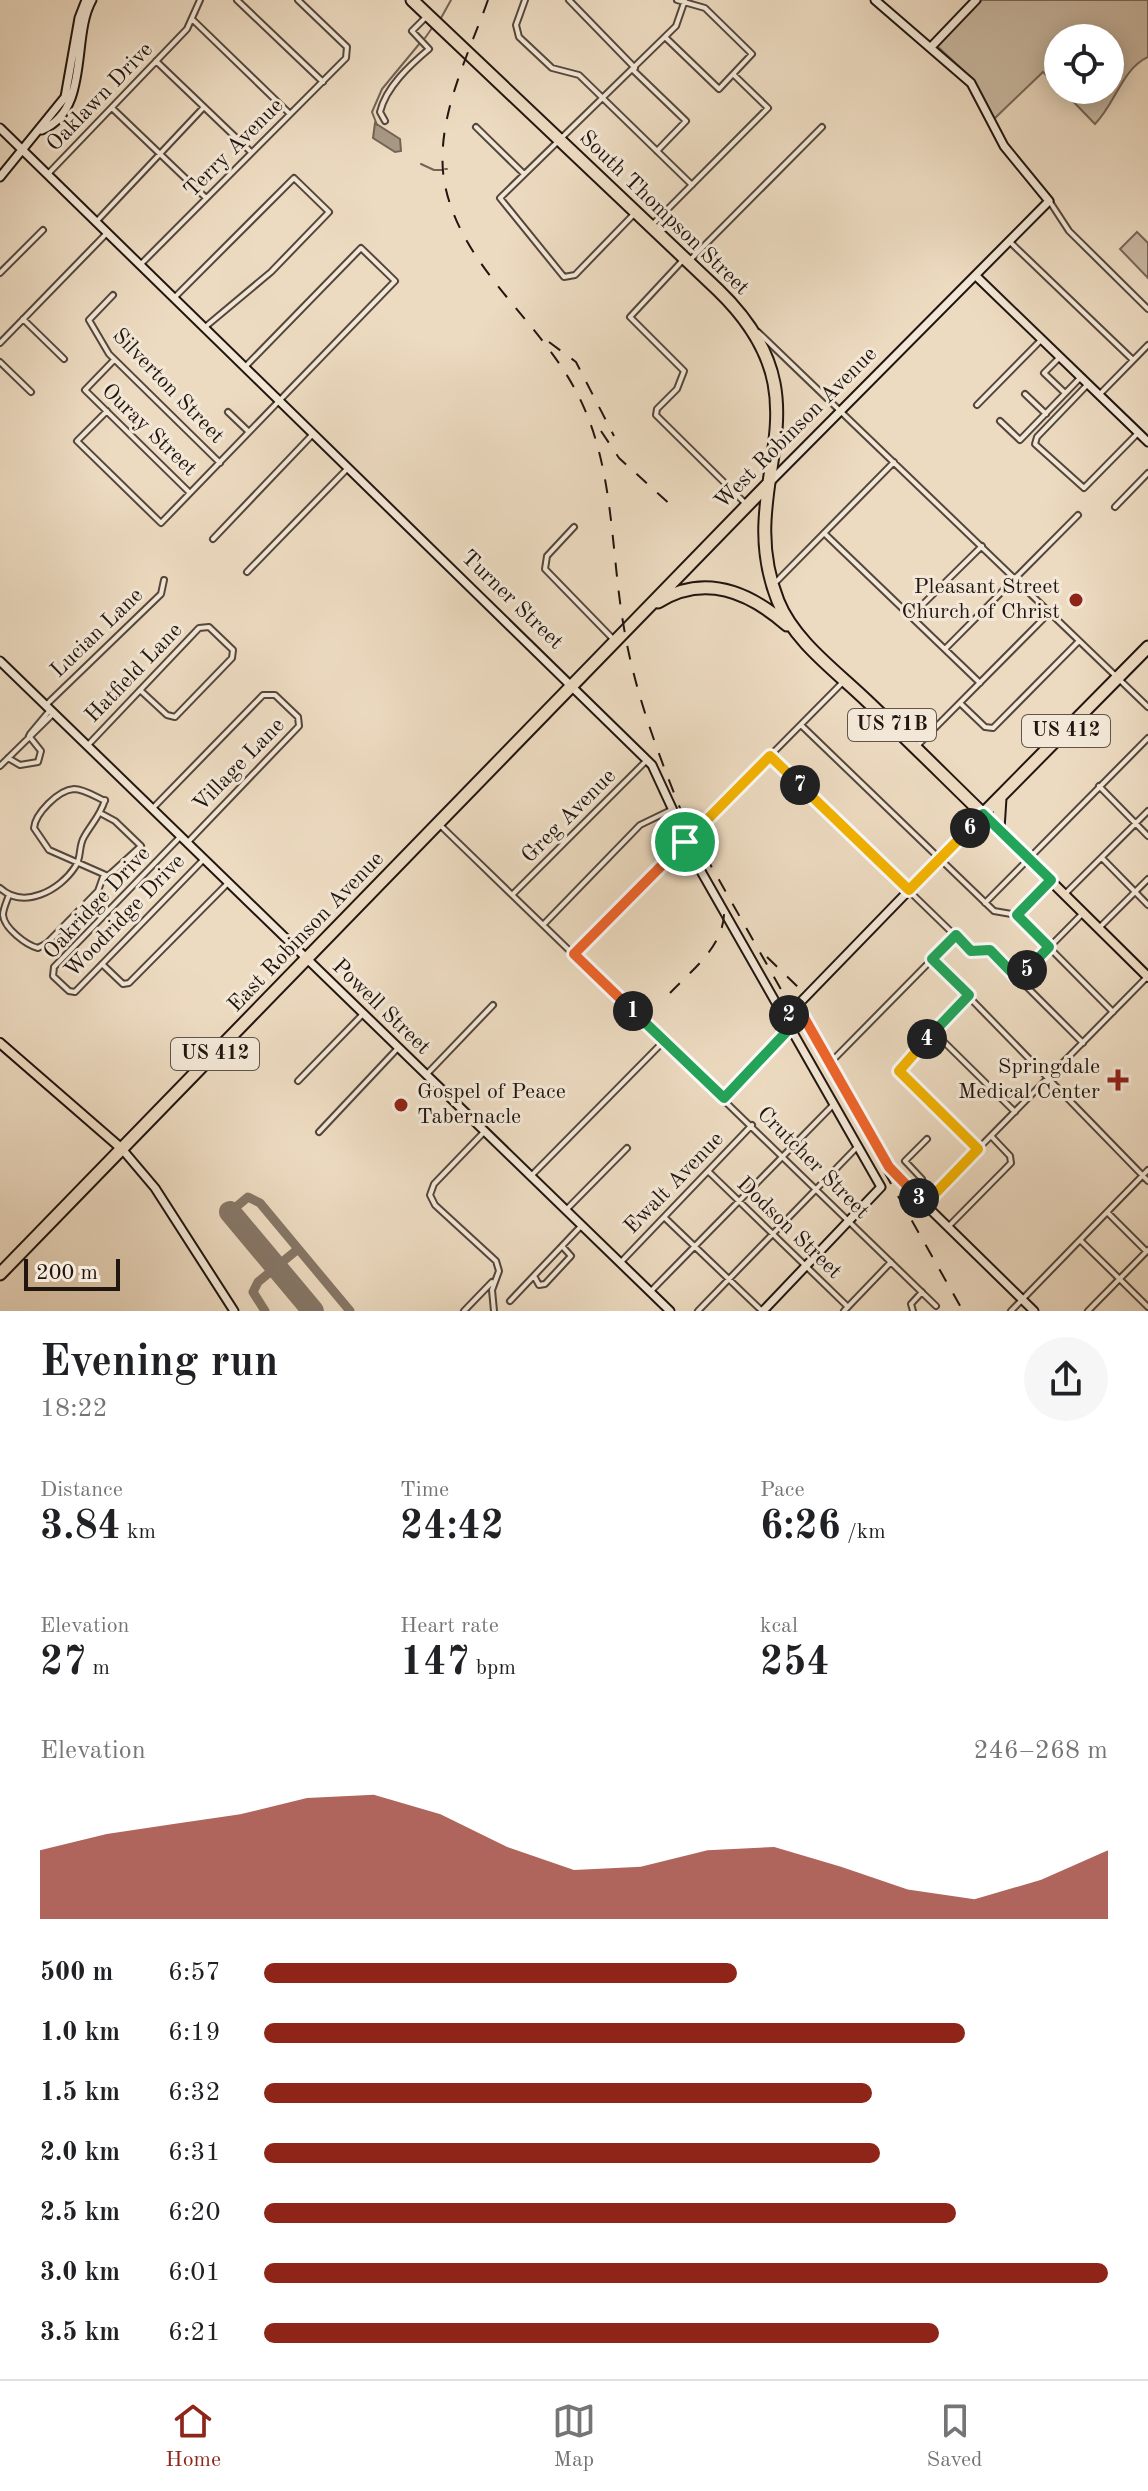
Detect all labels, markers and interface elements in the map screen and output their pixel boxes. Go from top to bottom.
map controls [1044,24,1124,104]
button: locate [1044,24,1124,104]
street label: Oaklawn Drive [43,38,157,156]
street label: Terry Avenue [180,94,288,202]
street label: South Thompson Street [575,126,753,300]
street label: Silverton Street [108,324,228,448]
street label: West Robinson Avenue [711,343,881,513]
street label: Ouray Street [97,379,201,481]
street label: Turner Street [457,546,567,654]
place label: Pleasant Street Church of Christ [902,576,1060,623]
street label: Lucian Lane [47,584,147,682]
marker: Pleasant Street Church of Christ [1067,591,1085,609]
street label: Hatfield Lane [81,619,187,727]
road number: US 71B [848,709,936,741]
street label: Village Lane [189,714,289,816]
road number: US 412 [1022,715,1110,747]
street label: Greg Avenue [518,765,620,867]
pin: 7 [780,765,820,805]
text: 7 [794,774,806,796]
pin [651,808,719,876]
pin: 6 [950,808,990,848]
text: 6 [964,817,976,839]
icon: arrive [663,820,707,864]
street label: Oakridge Drive [39,842,155,964]
street label: East Robinson Avenue [224,848,388,1016]
street label: Woodridge Drive [61,850,189,982]
pin: 5 [1007,950,1047,990]
street label: Powell Street [328,955,434,1059]
text: 5 [1021,959,1033,981]
pin: 1 [613,991,653,1031]
pin: 2 [769,995,809,1035]
text: 1 [627,1000,639,1022]
text: 2 [783,1004,795,1026]
pin: 4 [907,1019,947,1059]
text: 4 [921,1028,933,1050]
road number: US 412 [171,1038,259,1070]
place label: Springdale Medical Center [958,1056,1100,1103]
marker: Springdale Medical Center [1107,1069,1129,1091]
place label: Gospel of Peace Tabernacle [417,1081,566,1128]
marker: Gospel of Peace Tabernacle [392,1096,410,1114]
street label: Crutcher Street [753,1103,873,1223]
street label: Ewalt Avenue [620,1128,728,1238]
street label: Dodson Street [732,1173,846,1283]
pin: 3 [899,1178,939,1218]
text: 3 [913,1187,925,1209]
scale bar [24,1255,120,1291]
text: 200 m [36,1262,98,1284]
button: share [1024,1337,1108,1421]
text: Evening run [40,1341,278,1385]
text: 18:22 [40,1396,108,1422]
text: Distance [40,1479,123,1501]
text: Time [400,1479,449,1501]
text: Pace [760,1479,805,1501]
text: 3.84 [40,1508,121,1548]
text: 24:42 [400,1508,504,1548]
text: 6:26 [760,1508,841,1548]
text: km [121,1521,156,1543]
text: /km [841,1521,886,1543]
text: Elevation [40,1615,130,1637]
text: Heart rate [400,1615,499,1637]
text: kcal [760,1615,798,1637]
text: 27 [40,1644,86,1684]
text: 147 [400,1644,470,1684]
text: 254 [760,1644,830,1684]
text: m [86,1657,110,1679]
text: bpm [470,1657,516,1679]
text: Elevation [40,1738,146,1764]
text: 246–268 m [973,1738,1108,1764]
text: 500 m [40,1960,113,1986]
text: 6:57 [168,1960,221,1986]
text: 1.0 km [40,2020,120,2046]
text: 6:19 [168,2020,221,2046]
text: 1.5 km [40,2080,120,2106]
text: 6:32 [168,2080,221,2106]
text: 2.0 km [40,2140,120,2166]
text: 6:31 [168,2140,221,2166]
text: 2.5 km [40,2200,120,2226]
text: 6:20 [168,2200,221,2226]
text: 3.0 km [40,2260,120,2286]
text: 6:01 [168,2260,221,2286]
text: 3.5 km [40,2320,120,2346]
text: 6:21 [168,2320,221,2346]
tab: Home [165,2399,221,2474]
tab: Map [552,2399,596,2474]
tab: Saved [927,2399,983,2474]

